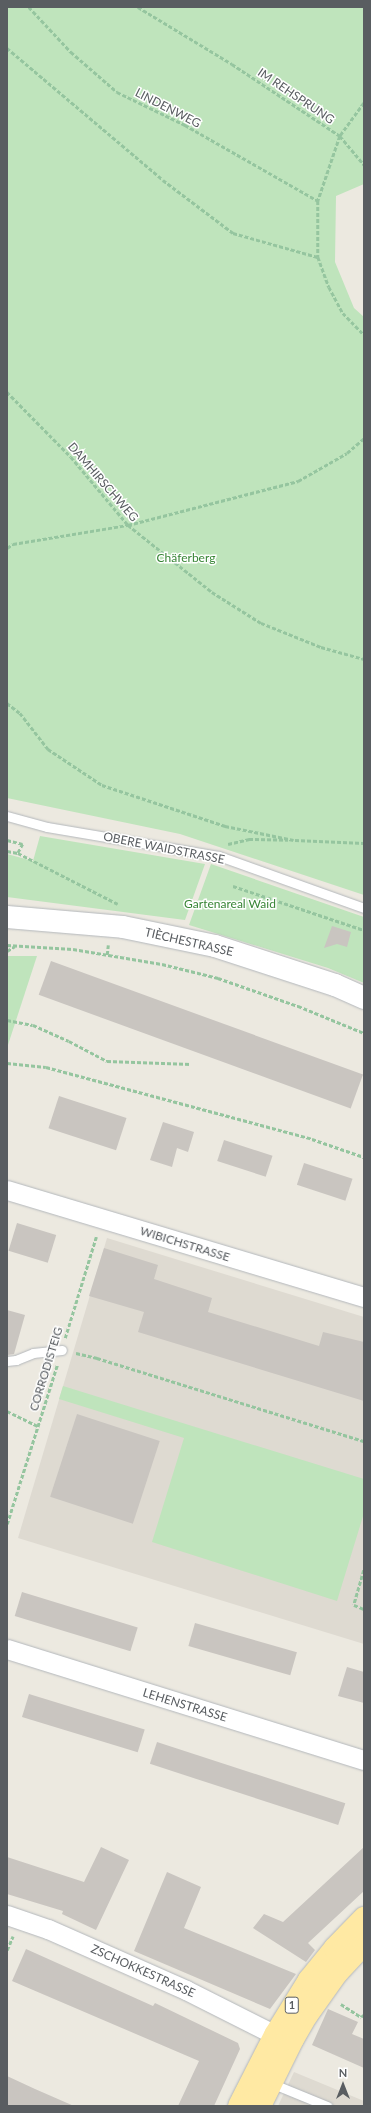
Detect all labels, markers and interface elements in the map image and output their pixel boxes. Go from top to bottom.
street label: IM REHSPRUNG [255,65,337,127]
street label: LINDENWEG [133,85,203,131]
street label: DAMHIRSCHWEG [65,440,141,524]
park label: Chäferberg [157,551,215,565]
street label: OBERE WAIDSTRASSE [102,829,226,867]
park label: Gartenareal Waid [184,897,276,911]
street label: TIÈCHESTRASSE [143,925,235,959]
street label: WIBICHSTRASSE [138,1223,232,1265]
street label: CORRODISTEIG [26,1325,66,1413]
street label: LEHENSTRASSE [141,1685,229,1725]
street label: ZSCHOKKESTRASSE [89,1942,197,2000]
road number: 1 [284,1996,300,2014]
north arrow [323,2065,363,2105]
text: N [339,2066,347,2079]

